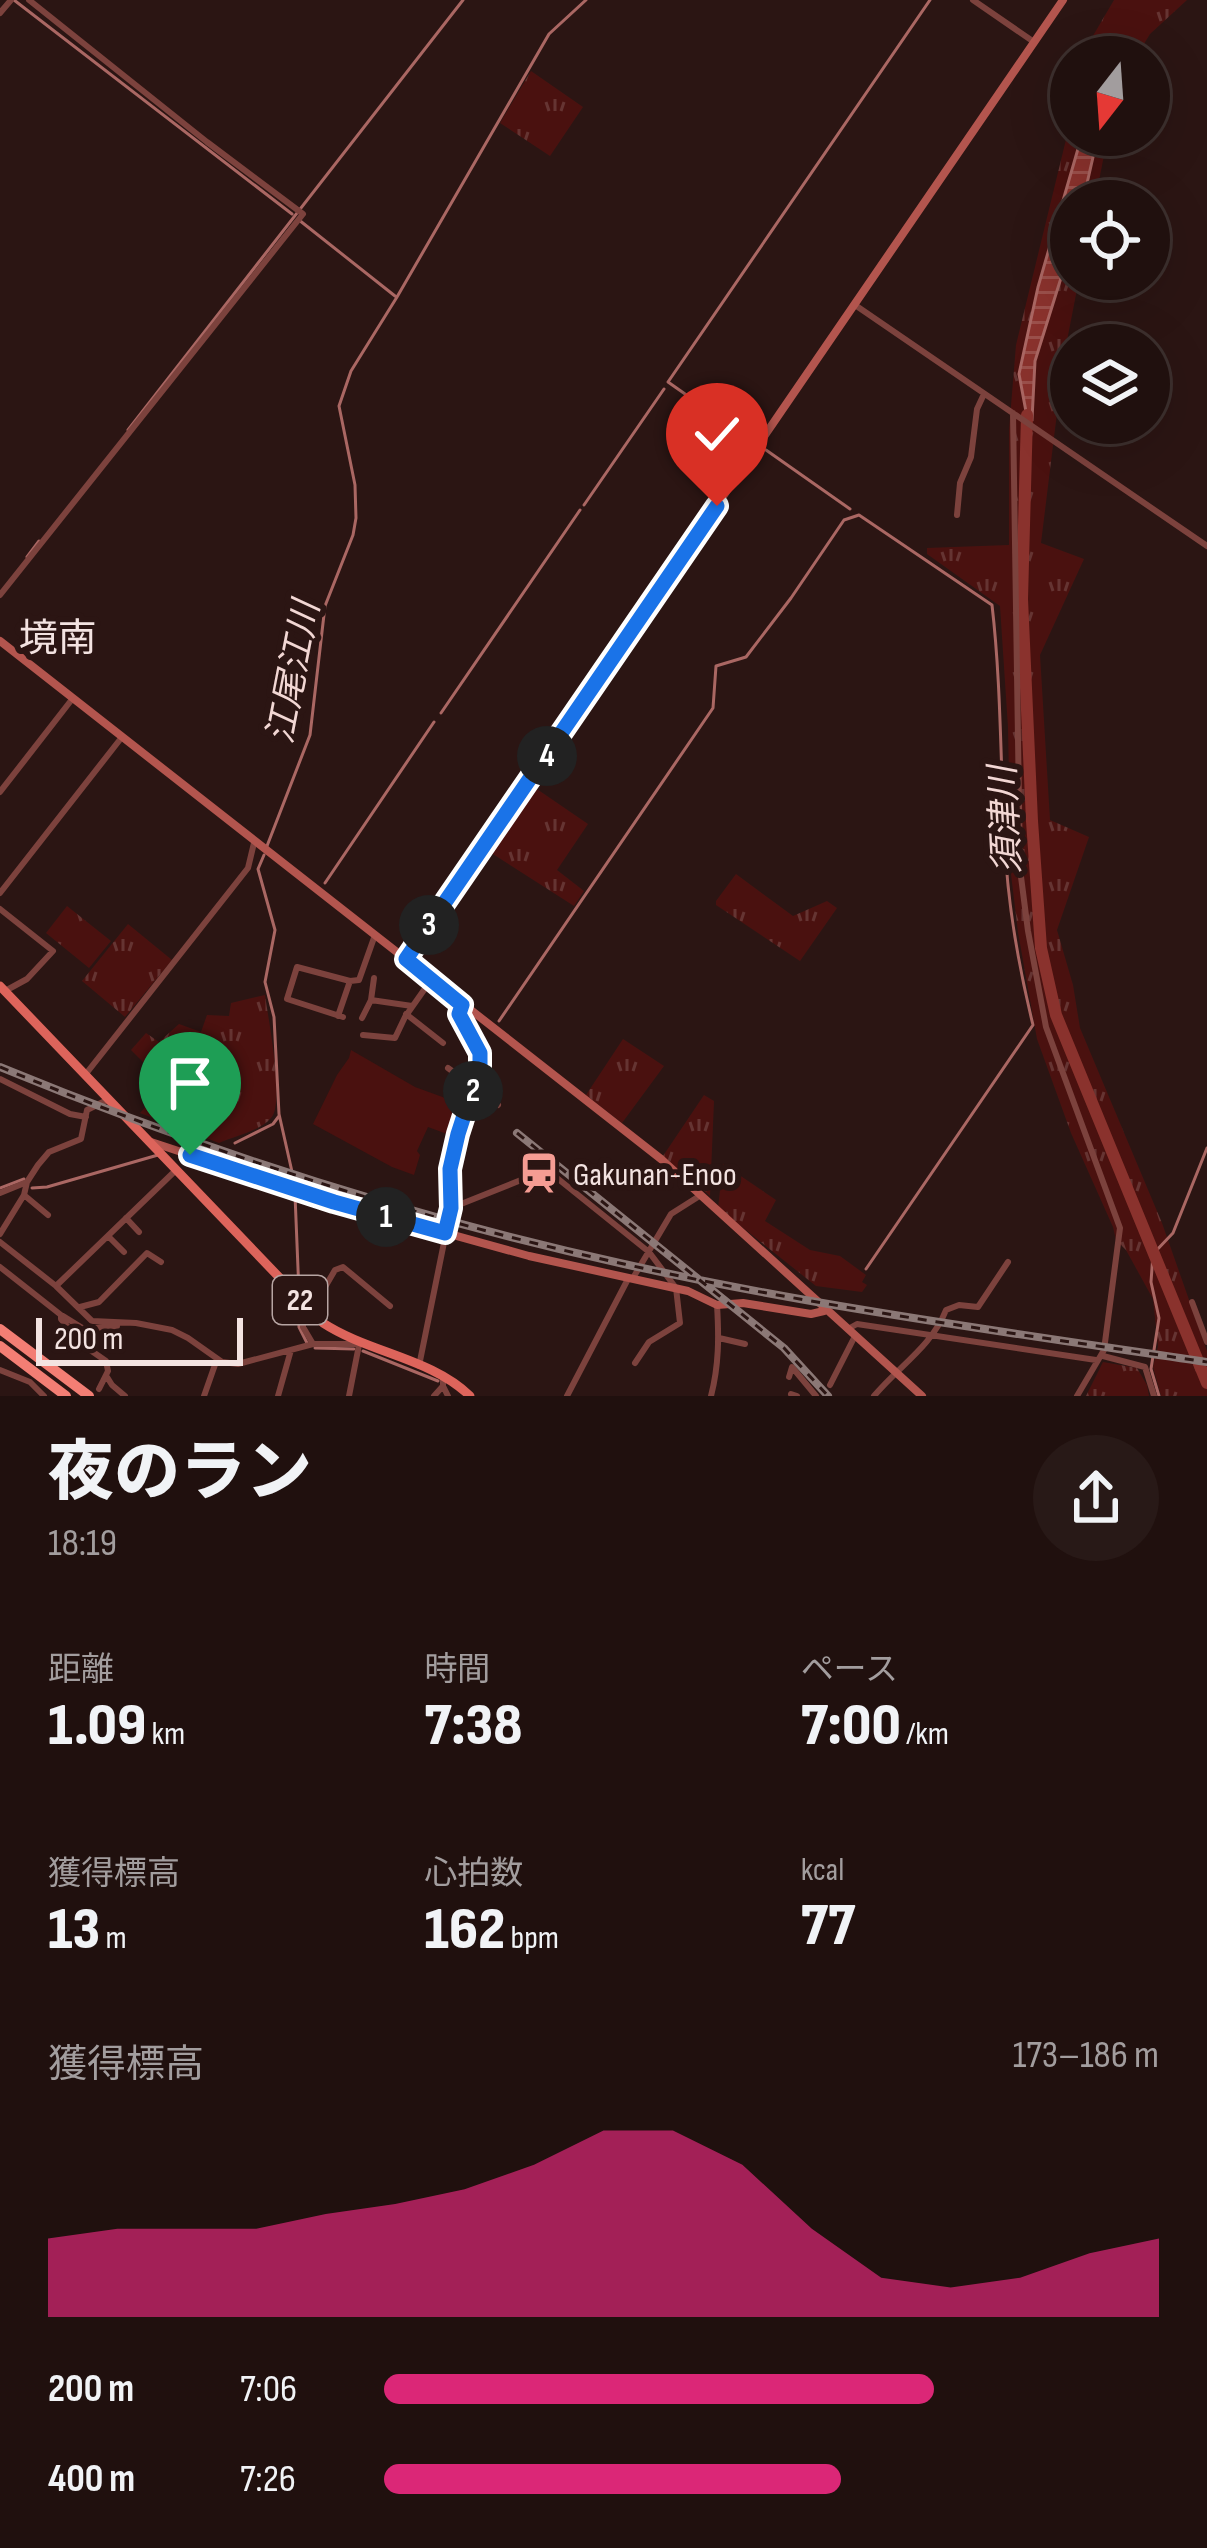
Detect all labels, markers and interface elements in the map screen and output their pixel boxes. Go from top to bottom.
north arrow [1050,36,1170,156]
map controls [1050,36,1170,444]
button: locate [1050,180,1170,300]
button: layers [1050,324,1170,444]
pin [666,383,768,506]
icon: check [684,401,750,467]
water label: 江尾江川 [260,594,330,747]
district label: 境南 [19,616,97,663]
pin: 4 [517,726,577,786]
text: 4 [539,736,555,776]
water label: 須津川 [982,761,1031,875]
pin: 3 [399,895,459,955]
text: 3 [422,905,436,945]
pin [139,1032,241,1155]
icon: arrive [157,1050,223,1116]
pin: 2 [443,1061,503,1121]
text: 2 [466,1071,480,1111]
station icon: Gakunan-Enoo [516,1150,562,1196]
place label: Gakunan-Enoo [573,1155,737,1195]
pin: 1 [356,1187,416,1247]
text: 1 [380,1197,392,1237]
road number: 22 [273,1276,327,1324]
scale bar [36,1312,243,1365]
text: 200 m [54,1319,123,1359]
text: 夜のラン [48,1435,312,1514]
button: share [1033,1435,1159,1561]
text: 18:19 [48,1520,117,1567]
text: 距離 [48,1650,114,1690]
text: 時間 [424,1650,490,1690]
text: ペース [801,1650,898,1690]
text: 1.09 [48,1690,146,1762]
text: 7:38 [424,1690,523,1762]
text: 7:00 [801,1690,901,1762]
text: km [146,1714,185,1754]
text: /km [901,1714,949,1754]
text: kcal [801,1850,844,1890]
text: 獲得標高 [48,1854,180,1894]
text: 心拍数 [424,1854,523,1894]
text: 77 [801,1890,855,1962]
text: 13 [48,1894,100,1966]
text: 162 [424,1894,505,1966]
text: m [100,1918,127,1958]
text: bpm [505,1918,559,1958]
text: 173–186 m [1013,2032,1159,2079]
text: 獲得標高 [48,2042,204,2089]
text: 200 m [48,2366,134,2413]
text: 7:06 [240,2366,297,2413]
text: 400 m [48,2456,135,2503]
text: 7:26 [240,2456,296,2503]

